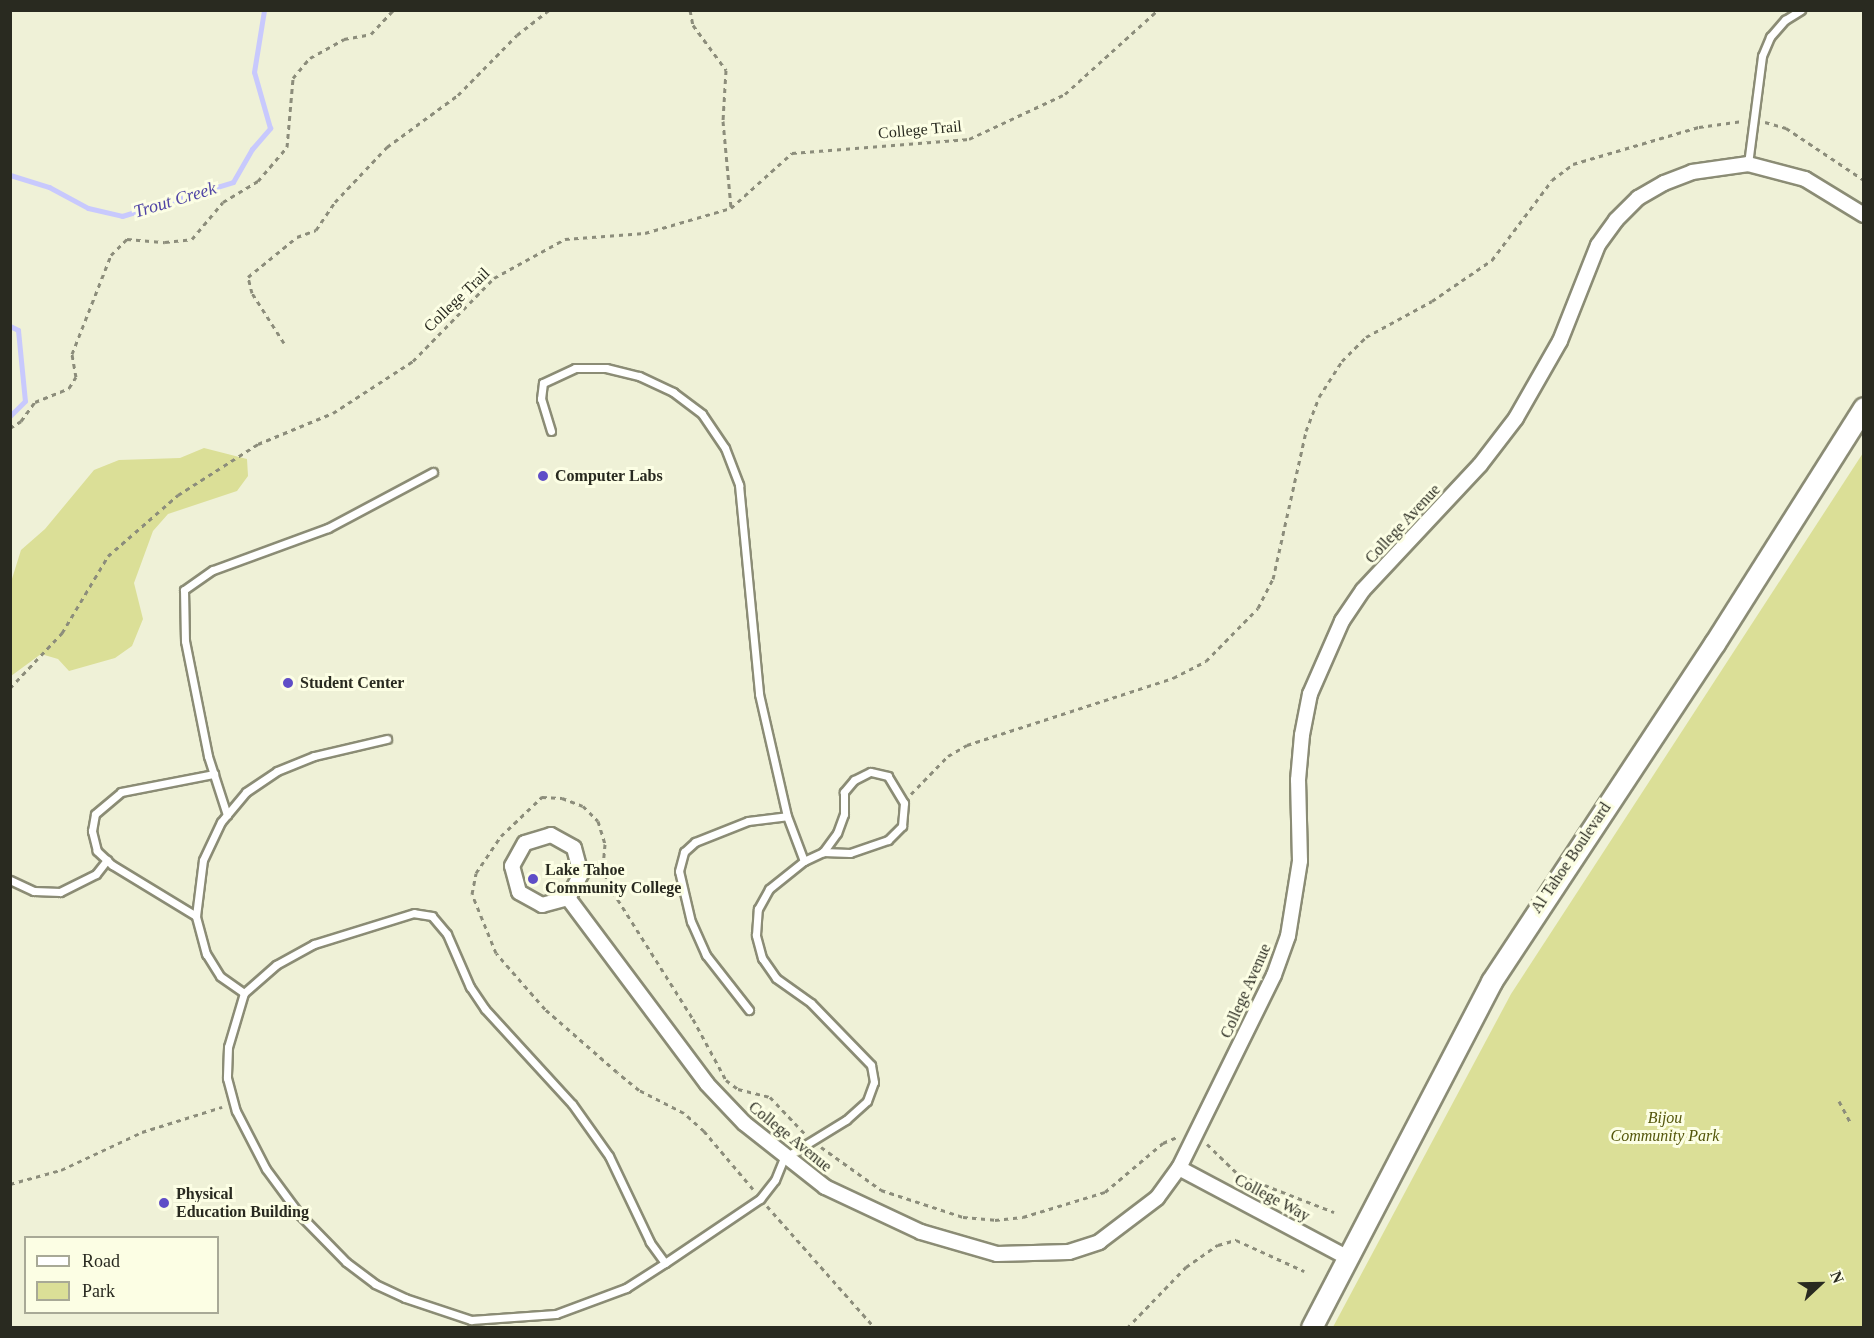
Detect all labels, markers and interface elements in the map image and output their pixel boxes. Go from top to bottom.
street label: College Trail [877,117,963,143]
water label: Trout Creek [131,177,219,223]
street label: College Trail [420,264,494,336]
place label: Computer Labs [555,466,663,486]
marker: Computer Labs [536,469,550,483]
street label: College Avenue [1361,480,1445,568]
place label: Student Center [300,673,404,693]
marker: Student Center [281,676,295,690]
street label: Al Tahoe Boulevard [1527,799,1615,917]
place label: Lake Tahoe Community College [545,860,681,898]
marker: Lake Tahoe Community College [526,872,540,886]
street label: College Avenue [1216,940,1276,1042]
street label: College Avenue [744,1097,836,1177]
park label: Bijou Community Park [1611,1108,1719,1146]
street label: College Way [1231,1170,1313,1226]
place label: Physical Education Building [176,1184,309,1222]
marker: Physical Education Building [157,1196,171,1210]
legend [24,1236,219,1314]
text: Road [82,1251,120,1271]
north arrow [1790,1254,1850,1314]
text: N [1827,1269,1847,1286]
text: Park [82,1281,115,1301]

